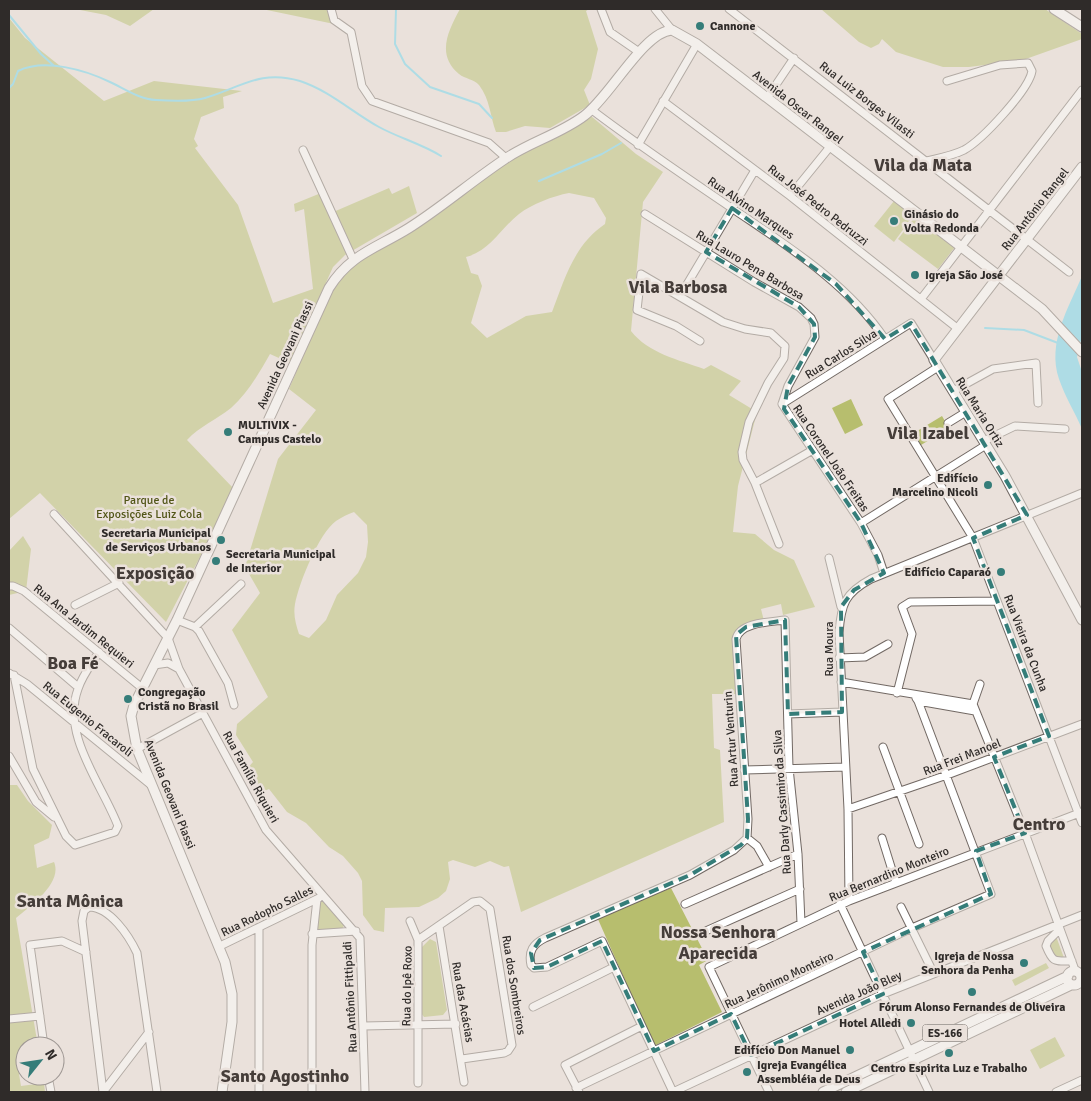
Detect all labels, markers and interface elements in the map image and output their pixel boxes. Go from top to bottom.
place label: Cannone [710,19,755,34]
marker: Cannone [694,20,706,32]
street label: Rua Luiz Borges Vilasti [816,59,917,142]
street label: Avenida Oscar Rangel [749,67,846,148]
district label: Vila da Mata [874,154,972,176]
street label: Rua José Pedro Pedruzzi [764,161,871,249]
street label: Rua Antônio Rangel [998,165,1073,254]
street label: Rua Alvino Marques [705,174,797,243]
place label: Ginásio do Volta Redonda [904,207,979,236]
marker: Ginásio do Volta Redonda [888,215,900,227]
street label: Rua Lauro Pena Barbosa [693,227,807,304]
place label: Igreja São José [925,268,1003,283]
marker: Igreja São José [909,269,921,281]
district label: Vila Barbosa [629,276,727,298]
street label: Avenida Geovani Piassi [254,299,317,411]
street label: Rua Carlos Silva [802,326,880,383]
street label: Rua Maria Ortiz [952,374,1007,450]
street label: Rua Coronel João Freitas [789,402,872,515]
place label: MULTIVIX - Campus Castelo [238,418,321,447]
district label: Vila Izabel [887,422,970,444]
marker: MULTIVIX - Campus Castelo [222,426,234,438]
place label: Edifício Marcelino Nicoli [892,471,978,500]
marker: Edifício Marcelino Nicoli [982,479,994,491]
park label: Parque de Exposições Luiz Cola [96,493,202,522]
place label: Secretaria Municipal de Serviços Urbanos [102,526,212,555]
marker: Secretaria Municipal de Serviços Urbanos [215,534,227,546]
place label: Secretaria Municipal de Interior [226,547,336,576]
marker: Secretaria Municipal de Interior [210,555,222,567]
district label: Exposição [116,562,194,584]
place label: Edifício Caparaó [904,565,991,580]
marker: Edifício Caparaó [995,566,1007,578]
street label: Rua Ana Jardim Requieri [30,581,137,672]
street label: Rua Vieira da Cunha [1000,593,1051,694]
street label: Rua Moura [822,621,837,677]
district label: Boa Fé [47,652,99,674]
street label: Rua Eugenio Fracaroli [40,678,136,760]
place label: Congregação Cristã no Brasil [138,685,219,714]
street label: Rua Artur Venturin [721,691,742,787]
marker: Congregação Cristã no Brasil [122,693,134,705]
street label: Rua Família Riquieri [219,729,282,826]
street label: Rua Darly Cassimiro da Silva [770,729,795,875]
street label: Rua Frei Manoel [921,736,1004,779]
street label: Avenida Geovani Piassi [141,737,198,851]
district label: Centro [1013,813,1065,835]
street label: Rua Bernardino Monteiro [827,844,951,905]
street label: Rua Rodopho Salles [219,883,316,940]
district label: Santa Mônica [17,890,123,912]
district label: Nossa Senhora Aparecida [660,921,776,964]
street label: Rua dos Sombreiros [498,934,529,1036]
street label: Rua Antônio Fittipaldi [340,941,361,1053]
street label: Rua do Ipê Roxo [399,946,416,1026]
street label: Rua Jerônimo Monteiro [722,949,836,1012]
place label: Igreja de Nossa Senhora da Penha [921,949,1014,978]
marker: Igreja de Nossa Senhora da Penha [1018,957,1030,969]
street label: Rua das Acácias [448,960,477,1044]
street label: Avenida João Bley [814,968,905,1019]
marker: Fórum Alonso Fernandes de Oliveira [966,986,978,998]
place label: Fórum Alonso Fernandes de Oliveira [879,1000,1065,1015]
place label: Hotel Alledi [839,1016,901,1031]
marker: Hotel Alledi [905,1017,917,1029]
road number: ES-166 [922,1024,968,1042]
north arrow [15,1036,65,1086]
place label: Edifício Don Manuel [734,1043,840,1058]
marker: Edifício Don Manuel [844,1044,856,1056]
text: N [41,1046,61,1063]
marker: Centro Espirita Luz e Trabalho [943,1047,955,1059]
place label: Igreja Evangélica Assembléia de Deus [757,1058,861,1087]
place label: Centro Espirita Luz e Trabalho [871,1061,1027,1076]
district label: Santo Agostinho [221,1065,349,1087]
marker: Igreja Evangélica Assembléia de Deus [741,1066,753,1078]

